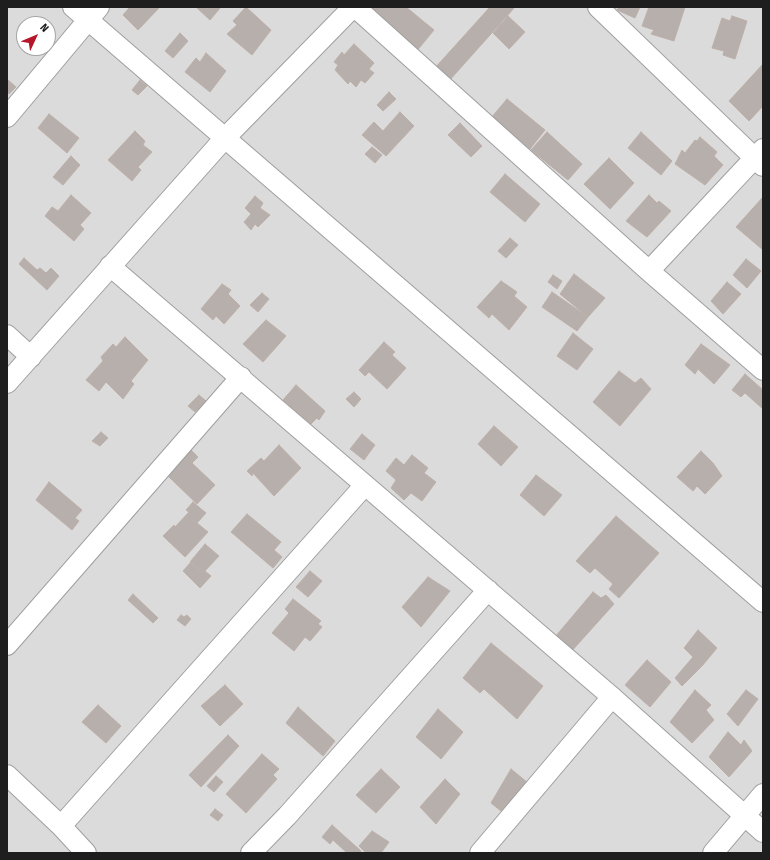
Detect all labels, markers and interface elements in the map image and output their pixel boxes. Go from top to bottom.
north arrow [16,16,56,56]
text: N [37,21,51,35]

